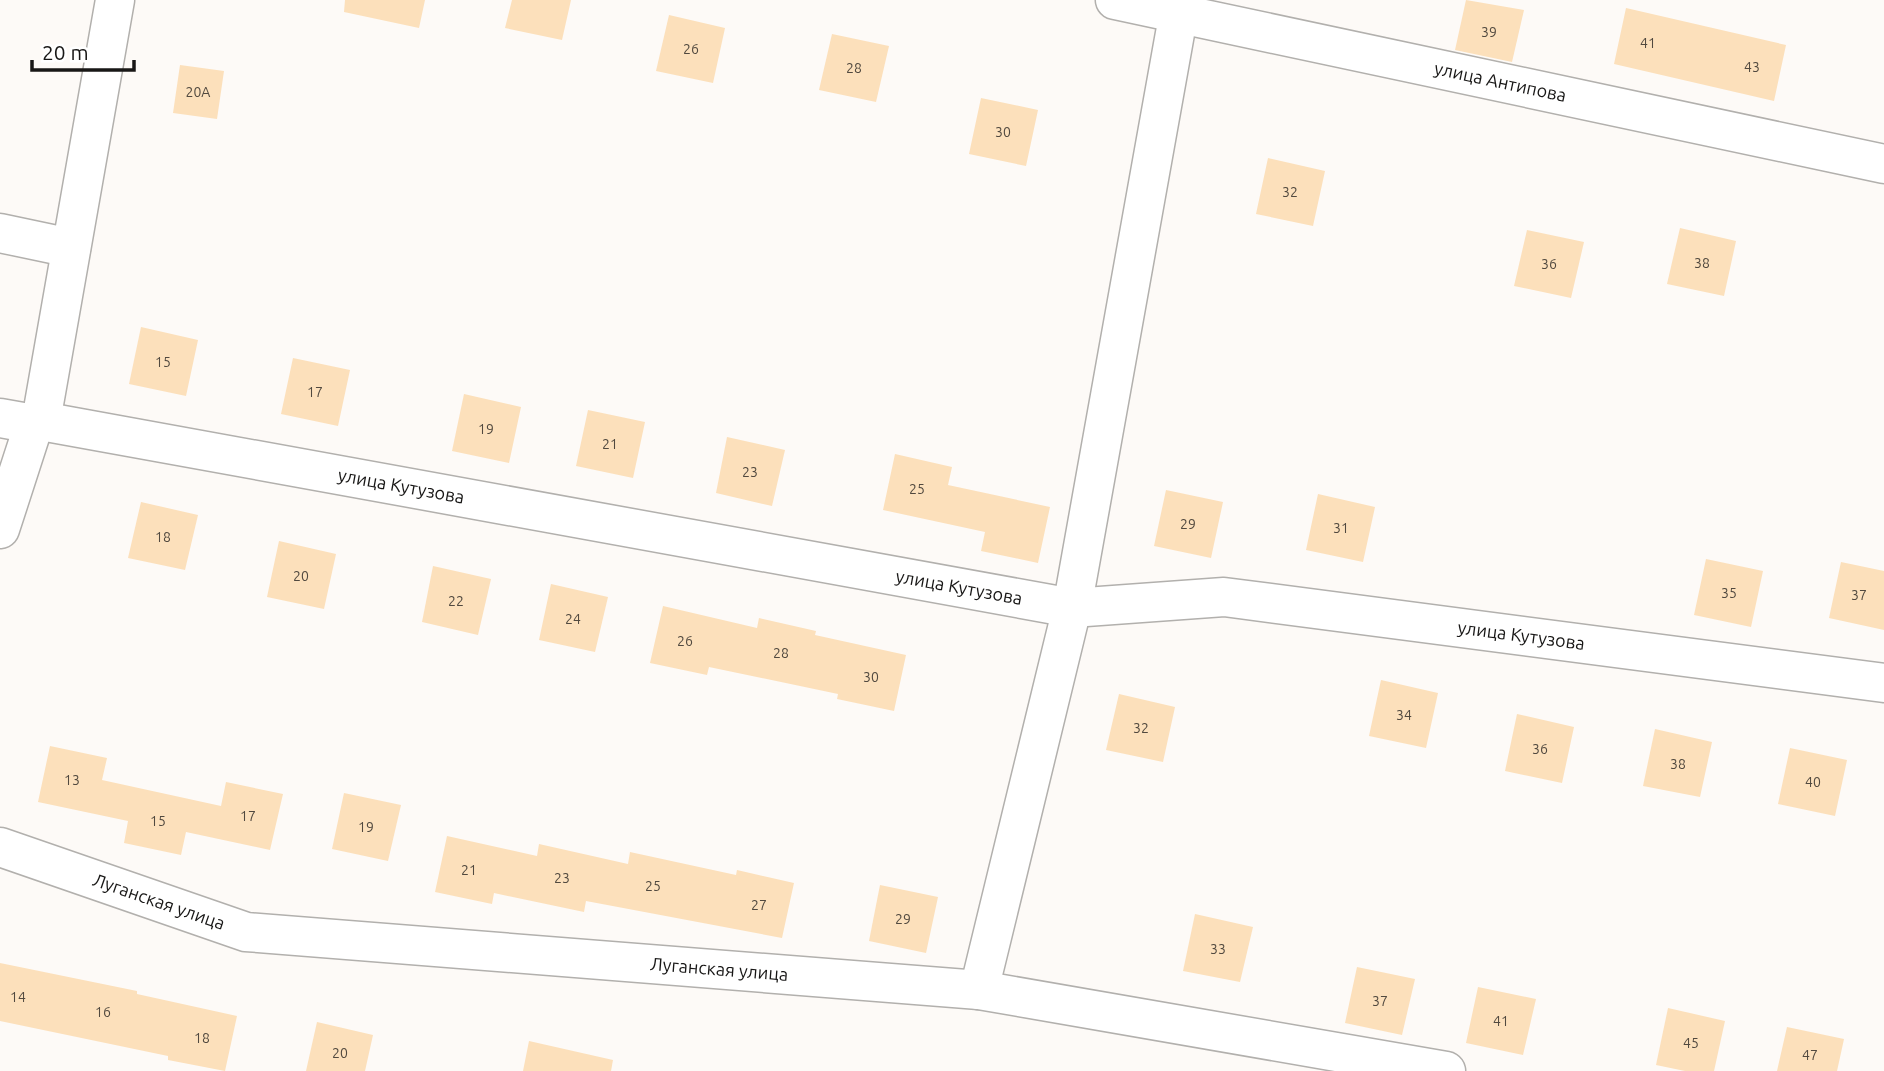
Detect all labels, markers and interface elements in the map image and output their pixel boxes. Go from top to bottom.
house number: 39 [1481,24,1497,40]
scale bar [32,28,133,72]
house number: 41 [1640,35,1656,51]
text: 20 m [42,40,89,64]
house number: 26 [683,41,699,57]
street label: улица Антипова [1433,57,1568,105]
house number: 43 [1744,59,1760,75]
house number: 28 [846,60,862,76]
house number: 20А [186,84,210,100]
house number: 30 [995,124,1011,140]
house number: 32 [1282,184,1298,200]
house number: 38 [1694,255,1710,271]
house number: 36 [1541,256,1557,272]
house number: 15 [155,354,171,370]
house number: 17 [307,384,323,400]
house number: 19 [478,421,494,437]
house number: 21 [602,436,618,452]
street label: улица Кутузова [336,464,466,507]
house number: 23 [742,464,758,480]
house number: 25 [909,481,925,497]
house number: 29 [1180,516,1196,532]
house number: 31 [1333,520,1349,536]
house number: 18 [155,529,171,545]
street label: улица Кутузова [894,565,1024,608]
house number: 20 [293,568,309,584]
house number: 35 [1721,585,1737,601]
house number: 37 [1851,587,1867,603]
house number: 22 [448,593,464,609]
house number: 24 [565,611,581,627]
street label: улица Кутузова [1457,617,1586,653]
house number: 26 [677,633,693,649]
house number: 28 [773,645,789,661]
house number: 30 [863,669,879,685]
house number: 34 [1396,707,1412,723]
house number: 32 [1133,720,1149,736]
house number: 36 [1532,741,1548,757]
house number: 38 [1670,756,1686,772]
house number: 13 [64,772,80,788]
house number: 40 [1805,774,1821,790]
house number: 17 [240,808,256,824]
house number: 15 [150,813,166,829]
house number: 19 [358,819,374,835]
house number: 21 [461,862,477,878]
street label: Луганская улица [91,869,228,933]
house number: 23 [554,870,570,886]
house number: 25 [645,878,661,894]
house number: 27 [751,897,767,913]
house number: 29 [895,911,911,927]
house number: 33 [1210,941,1226,957]
street label: Луганская улица [650,953,789,984]
house number: 14 [10,989,26,1005]
house number: 37 [1372,993,1388,1009]
house number: 16 [95,1004,111,1020]
house number: 41 [1493,1013,1509,1029]
house number: 18 [194,1030,210,1046]
house number: 45 [1683,1035,1699,1051]
house number: 20 [332,1045,348,1061]
house number: 47 [1802,1047,1818,1063]

